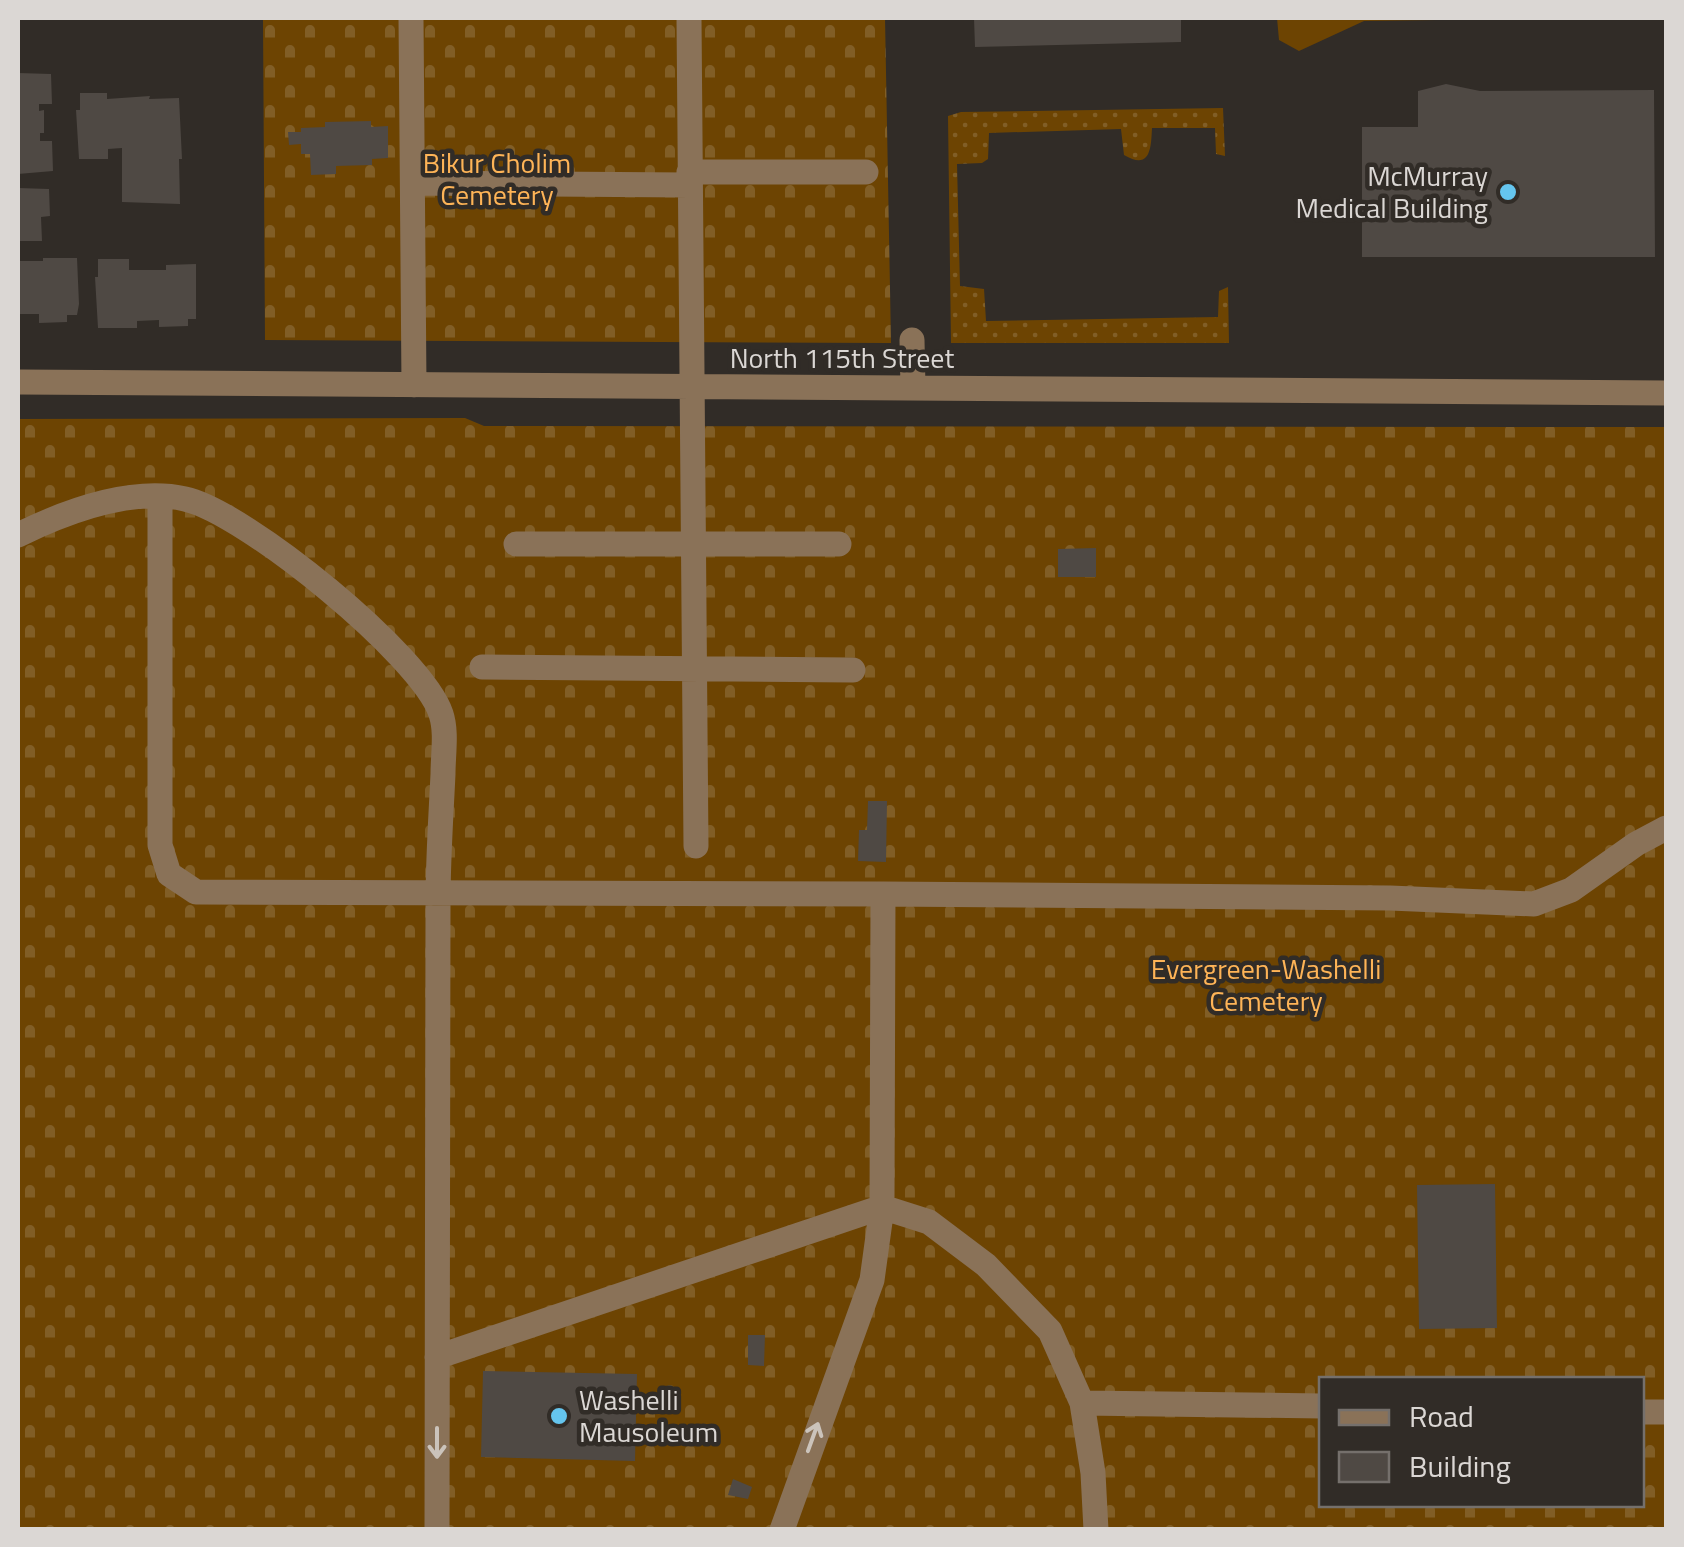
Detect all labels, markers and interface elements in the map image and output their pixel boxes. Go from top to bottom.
park label: Bikur Cholim Cemetery [423,141,571,216]
place label: McMurray Medical Building [1296,154,1488,229]
marker: McMurray Medical Building [1497,181,1519,203]
street label: North 115th Street [730,336,954,379]
park label: Evergreen-Washelli Cemetery [1151,947,1381,1022]
legend [1319,1377,1644,1507]
place label: Washelli Mausoleum [579,1378,718,1453]
text: Road [1409,1393,1474,1439]
marker: Washelli Mausoleum [548,1405,570,1427]
one-way arrow [806,1422,824,1454]
one-way arrow [428,1426,446,1459]
text: Building [1409,1443,1511,1489]

